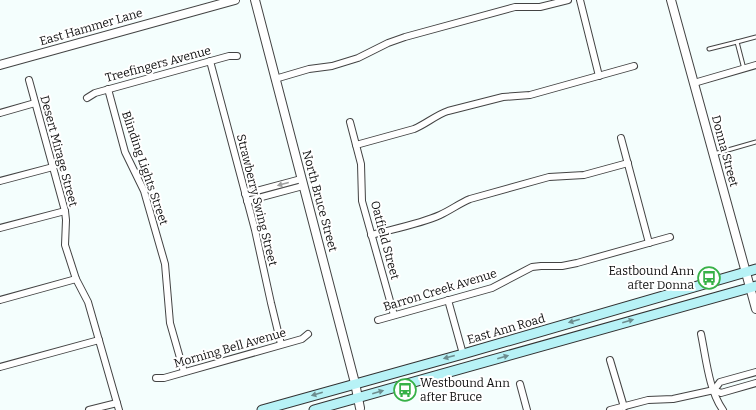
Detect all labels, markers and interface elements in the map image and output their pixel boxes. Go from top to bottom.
street label: East Hammer Lane [38,6,144,48]
street label: Treefingers Avenue [104,43,212,85]
street label: Desert Mirage Street [37,94,81,209]
street label: Blinding Lights Street [119,109,171,228]
street label: Donna Street [709,114,741,189]
street label: Strawberry Swing Street [234,133,280,268]
street label: North Bruce Street [300,149,340,254]
one-way arrow [277,181,290,187]
street label: Oatfield Street [368,199,402,282]
place label: Eastbound Ann after Donna [608,264,694,292]
bus stop icon: Eastbound Ann after Donna [696,265,722,291]
street label: Barron Creek Avenue [382,266,498,314]
street label: East Ann Road [465,311,547,347]
one-way arrow [568,318,580,324]
one-way arrow [622,318,635,324]
street label: Morning Bell Avenue [172,325,288,371]
one-way arrow [497,353,509,359]
one-way arrow [443,355,455,361]
place label: Westbound Ann after Bruce [420,376,510,404]
bus stop icon: Westbound Ann after Bruce [392,377,418,403]
one-way arrow [372,389,384,395]
one-way arrow [311,391,323,397]

